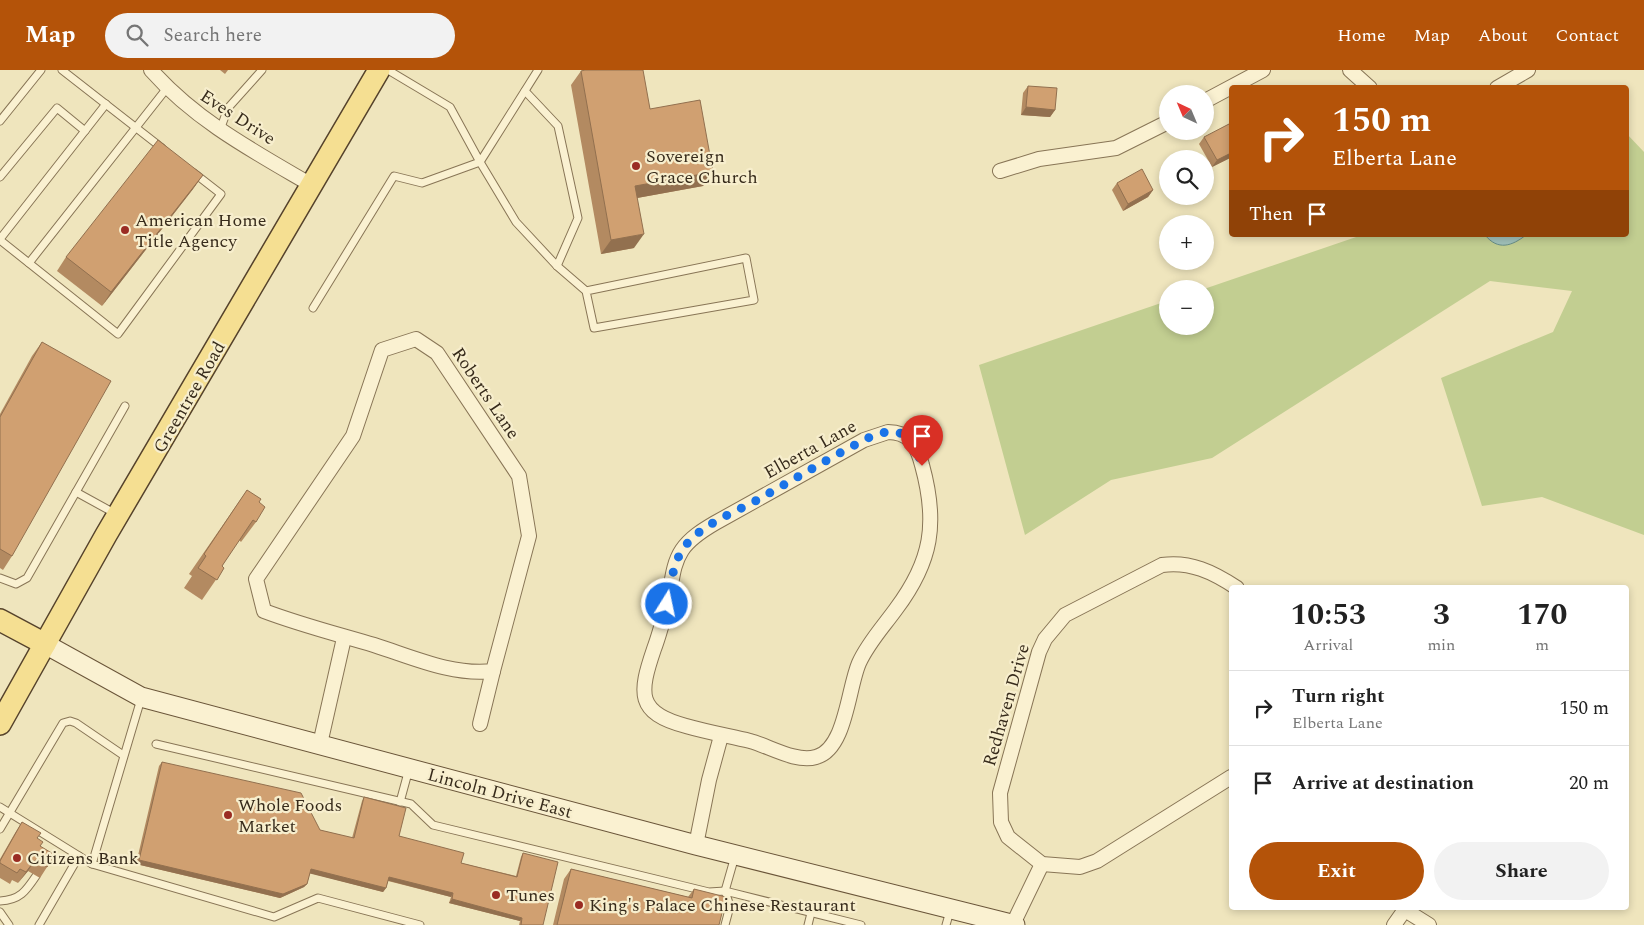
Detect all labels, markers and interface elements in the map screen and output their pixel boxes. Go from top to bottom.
search box [105,13,455,58]
text: Map [25,17,75,53]
icon: search [123,21,151,49]
text: Search here [163,21,262,50]
text: Home [1337,22,1386,49]
text: Map [1414,22,1450,49]
text: About [1478,22,1528,49]
text: Contact [1556,22,1619,49]
street label: Eves Drive [195,83,281,152]
north arrow [1159,85,1214,140]
map controls [1159,85,1214,335]
text: 150 m [1332,94,1431,147]
icon: right [1249,105,1314,170]
text: Elberta Lane [1332,142,1457,175]
place label: Sovereign Grace Church [646,143,758,191]
button: search [1159,150,1214,205]
marker: Sovereign Grace Church [630,160,642,172]
text: Then [1249,200,1293,229]
icon: arrive [1303,200,1331,228]
place label: American Home Title Agency [135,207,266,255]
button: + [1159,215,1214,270]
marker: American Home Title Agency [119,224,131,236]
button: − [1159,280,1214,335]
street label: Greentree Road [146,336,232,458]
street label: Roberts Lane [445,342,526,445]
street label: Elberta Lane [759,413,861,486]
pin [901,415,943,466]
icon: arrive [908,422,936,450]
position arrow [640,577,692,629]
text: 10:53 [1291,592,1366,638]
text: 3 [1433,592,1450,638]
text: 170 [1517,592,1567,638]
text: Arrival [1303,633,1353,657]
text: min [1427,633,1455,657]
text: m [1535,633,1549,657]
street label: Redhaven Drive [976,641,1037,770]
text: Turn right [1292,682,1385,711]
icon: right [1249,694,1277,722]
text: 150 m [1559,694,1609,723]
text: Elberta Lane [1292,711,1383,735]
street label: Lincoln Drive East [424,761,575,826]
icon: arrive [1249,769,1277,797]
text: Arrive at destination [1292,769,1474,798]
text: 20 m [1569,769,1609,798]
place label: Whole Foods Market [238,792,342,840]
marker: Whole Foods Market [222,809,234,821]
button: Exit [1249,842,1424,900]
button: Share [1434,842,1609,900]
place label: Citizens Bank [27,845,139,872]
marker: Citizens Bank [11,852,23,864]
place label: Tunes [506,882,555,909]
marker: Tunes [490,889,502,901]
place label: King's Palace Chinese Restaurant [589,892,856,919]
marker: King's Palace Chinese Restaurant [573,899,585,911]

